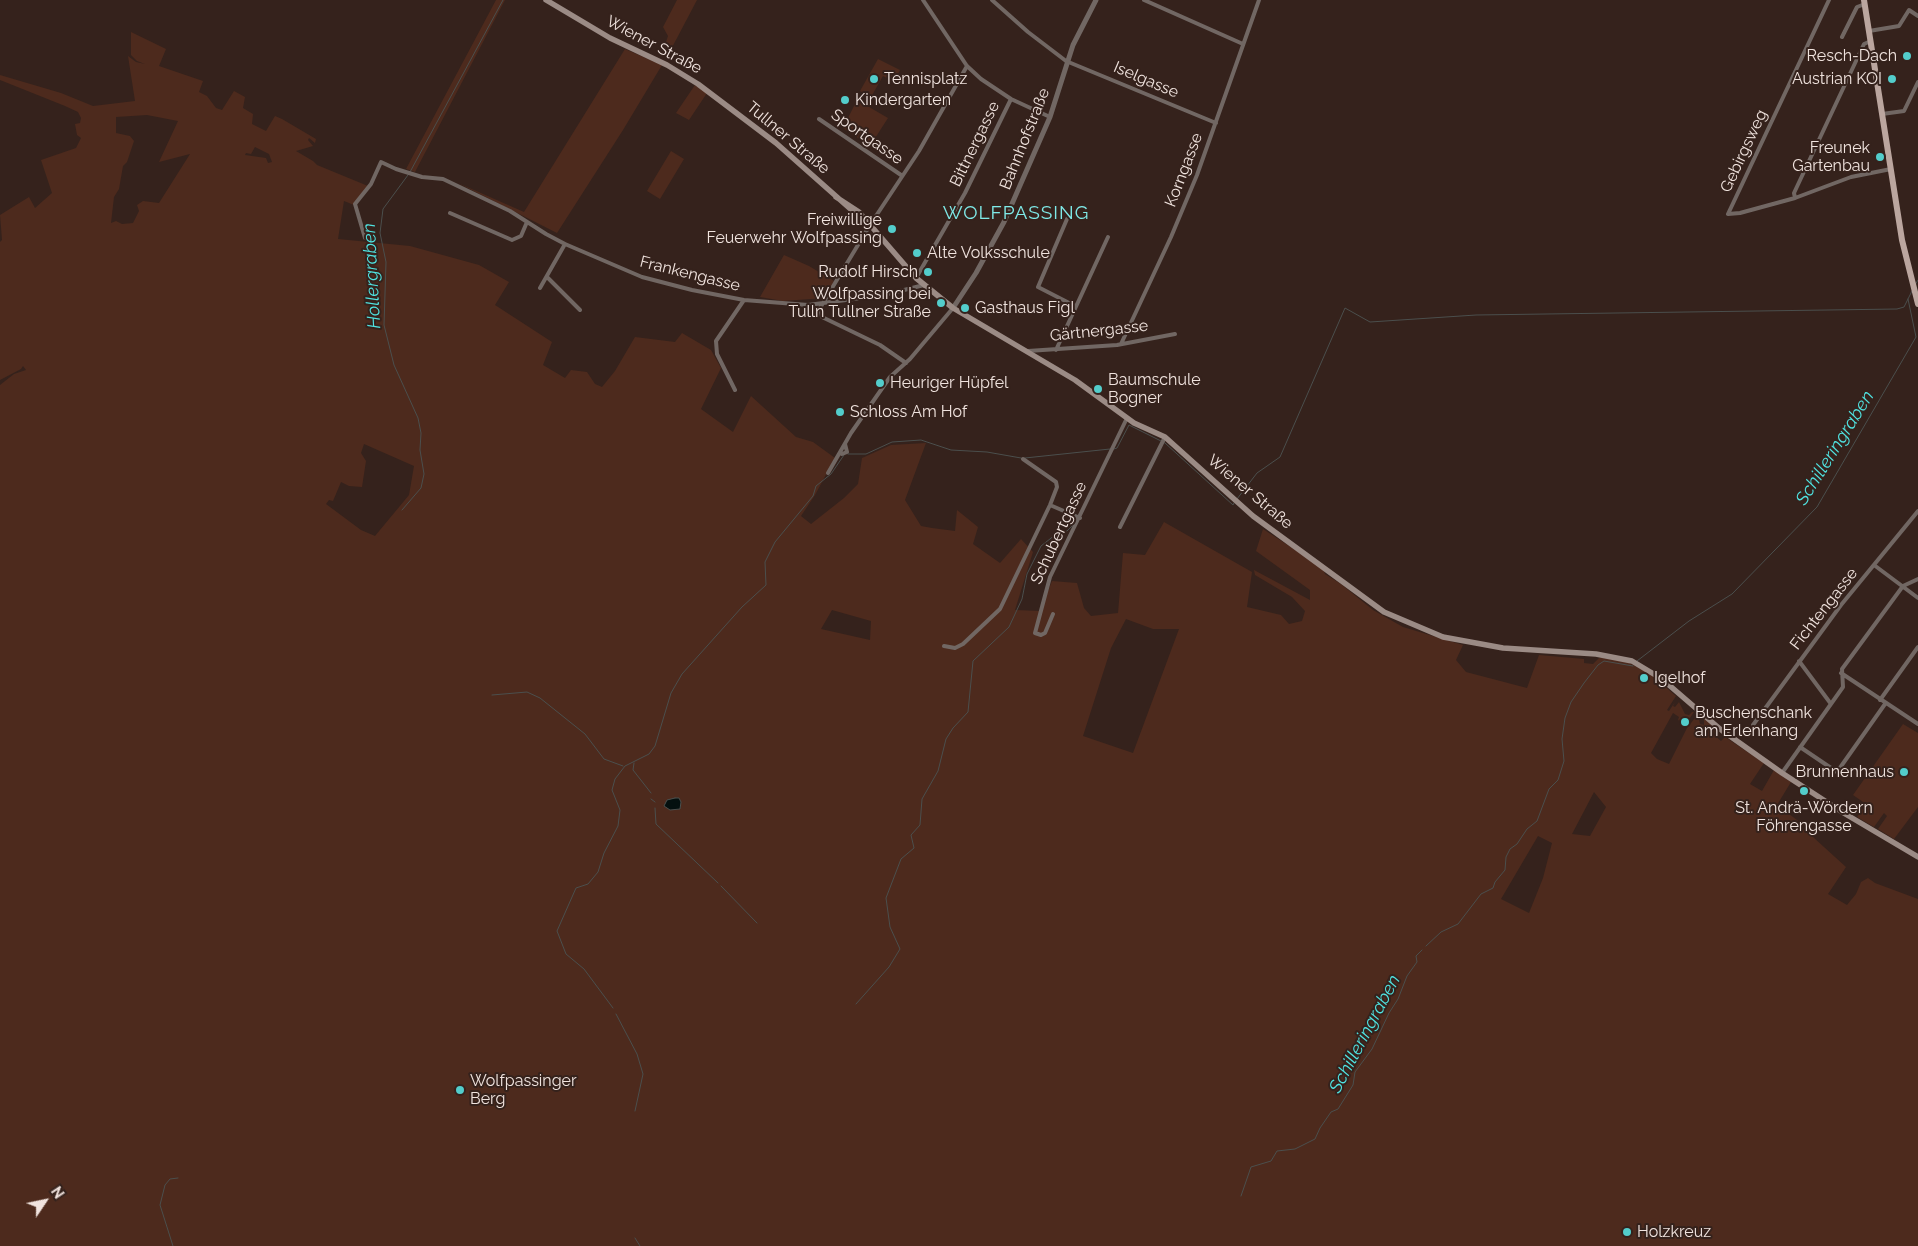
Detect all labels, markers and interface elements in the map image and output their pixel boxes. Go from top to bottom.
street label: Wiener Straße [603,12,705,78]
place label: Resch-Dach [1807,46,1897,66]
marker: Resch-Dach [1901,50,1913,62]
street label: Iselgasse [1111,58,1181,102]
place label: Tennisplatz [884,69,967,89]
place label: Austrian KOI [1792,69,1882,89]
marker: Tennisplatz [868,73,880,85]
marker: Austrian KOI [1886,73,1898,85]
street label: Bahnhofstraße [996,86,1054,192]
place label: Kindergarten [855,90,951,110]
marker: Kindergarten [839,94,851,106]
street label: Tullner Straße [743,98,833,178]
street label: Bittnergasse [946,98,1004,190]
street label: Sportgasse [827,105,907,169]
street label: Gebirgsweg [1716,107,1772,195]
street label: Korngasse [1161,130,1207,210]
place label: Freunek Gartenbau [1792,138,1870,176]
marker: Freunek Gartenbau [1874,151,1886,163]
district label: WOLFPASSING [941,202,1091,224]
place label: Freiwillige Feuerwehr Wolfpassing [706,210,882,248]
water label: Hollergraben [358,223,386,329]
marker: Freiwillige Feuerwehr Wolfpassing [886,223,898,235]
place label: Alte Volksschule [927,243,1050,263]
marker: Alte Volksschule [911,247,923,259]
street label: Frankengasse [638,252,742,296]
place label: Rudolf Hirsch [818,262,918,282]
marker: Rudolf Hirsch [922,266,934,278]
place label: Wolfpassing bei Tulln Tullner Straße [788,284,931,322]
marker: Wolfpassing bei Tulln Tullner Straße [935,297,947,309]
place label: Gasthaus Figl [975,298,1075,318]
marker: Gasthaus Figl [959,302,971,314]
street label: Gärtnergasse [1049,316,1149,346]
place label: Baumschule Bogner [1108,370,1201,408]
place label: Heuriger Hüpfel [890,373,1008,393]
marker: Heuriger Hüpfel [874,377,886,389]
marker: Baumschule Bogner [1092,383,1104,395]
water label: Schilleringraben [1791,387,1879,509]
place label: Schloss Am Hof [850,402,967,422]
marker: Schloss Am Hof [834,406,846,418]
street label: Wiener Straße [1203,451,1297,533]
street label: Schubertgasse [1027,479,1091,587]
street label: Fichtengasse [1786,564,1862,654]
place label: Igelhof [1654,668,1705,688]
marker: Igelhof [1638,672,1650,684]
place label: Buschenschank am Erlenhang [1695,703,1812,741]
marker: Buschenschank am Erlenhang [1679,716,1691,728]
place label: Brunnenhaus [1796,762,1894,782]
marker: Brunnenhaus [1898,766,1910,778]
marker: St. Andrä-Wördern Föhrengasse [1798,785,1810,797]
place label: St. Andrä-Wördern Föhrengasse [1735,798,1873,836]
water label: Schilleringraben [1325,971,1405,1097]
place label: Wolfpassinger Berg [470,1071,577,1109]
marker: Wolfpassinger Berg [454,1084,466,1096]
north arrow [20,1176,70,1226]
text: N [48,1184,67,1202]
place label: Holzkreuz [1637,1222,1711,1242]
marker: Holzkreuz [1621,1226,1633,1238]

